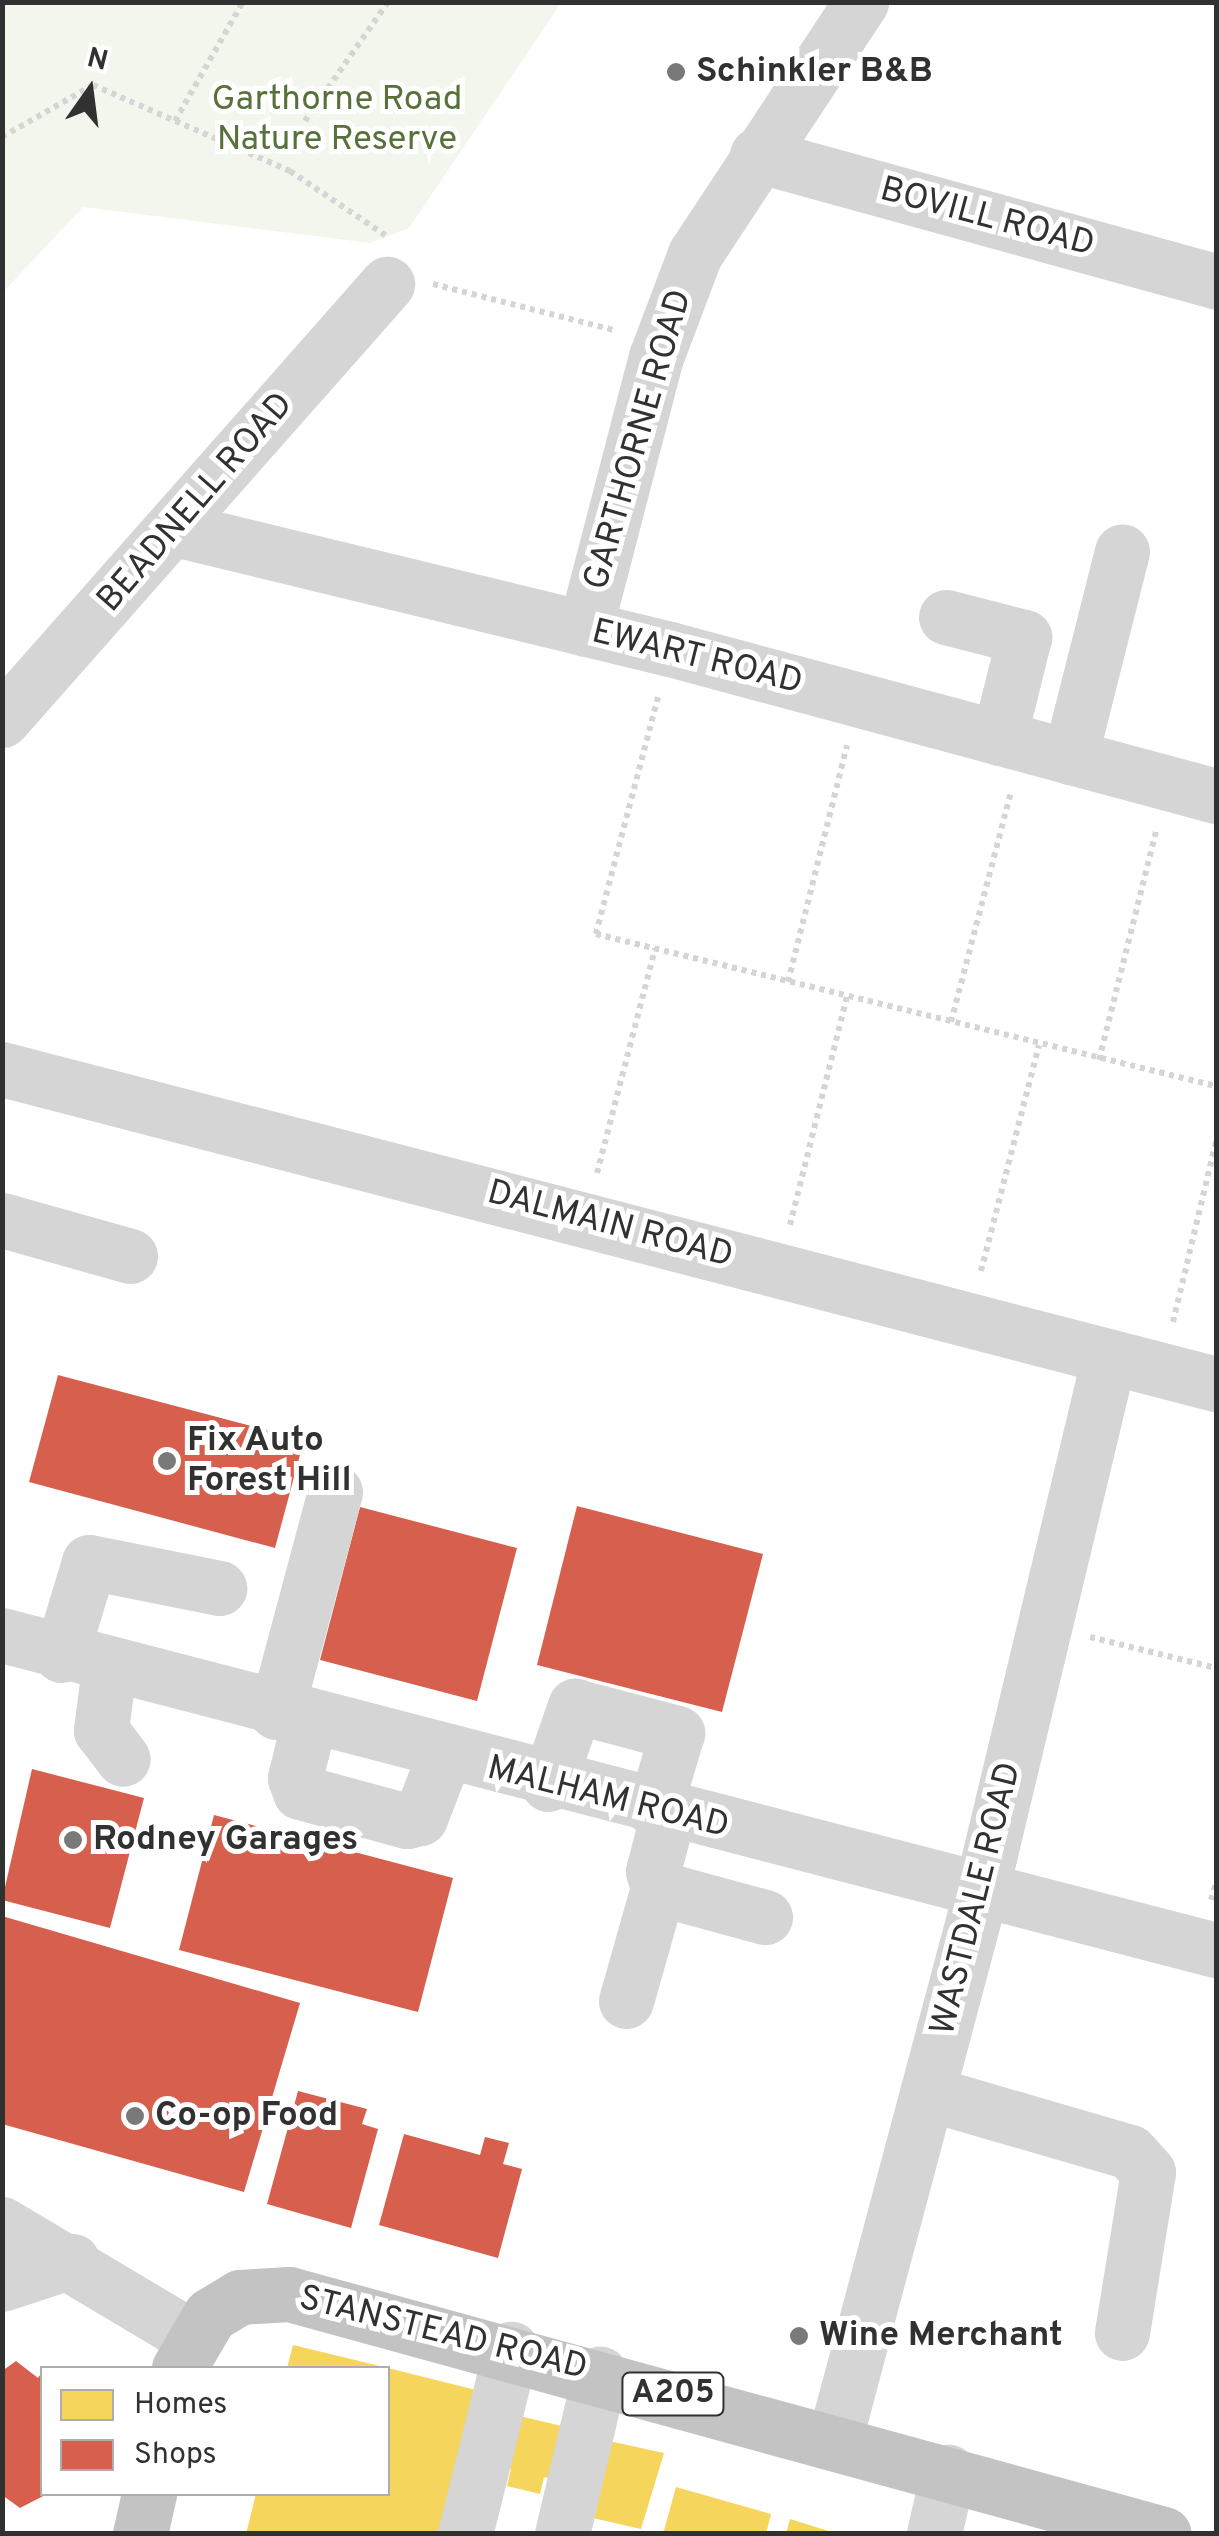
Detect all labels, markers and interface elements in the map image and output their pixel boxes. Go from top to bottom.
north arrow [40,40,140,140]
text: N [83,41,111,81]
place label: Schinkler B&B [696,51,933,93]
marker: Schinkler B&B [665,61,687,83]
park label: Garthorne Road Nature Reserve [212,79,462,161]
street label: BOVILL ROAD [875,169,1099,267]
street label: GARTHORNE ROAD [576,285,702,595]
street label: BEADNELL ROAD [89,384,303,622]
street label: EWART ROAD [587,611,807,705]
street label: DALMAIN ROAD [483,1172,737,1278]
place label: Fix Auto Forest Hill [187,1420,352,1502]
marker: Fix Auto Forest Hill [156,1450,178,1472]
street label: MALHAM ROAD [483,1748,733,1848]
street label: WASTDALE ROAD [923,1758,1031,2040]
place label: Rodney Garages [93,1819,358,1861]
marker: Rodney Garages [62,1829,84,1851]
place label: Co-op Food [155,2095,338,2137]
marker: Co-op Food [124,2105,146,2127]
street label: STANSTEAD ROAD [295,2278,591,2390]
place label: Wine Merchant [819,2315,1063,2357]
marker: Wine Merchant [788,2325,810,2347]
legend [40,2366,390,2496]
road number: A205 [620,2367,726,2421]
text: Homes [134,2387,227,2424]
text: Shops [134,2437,217,2474]

